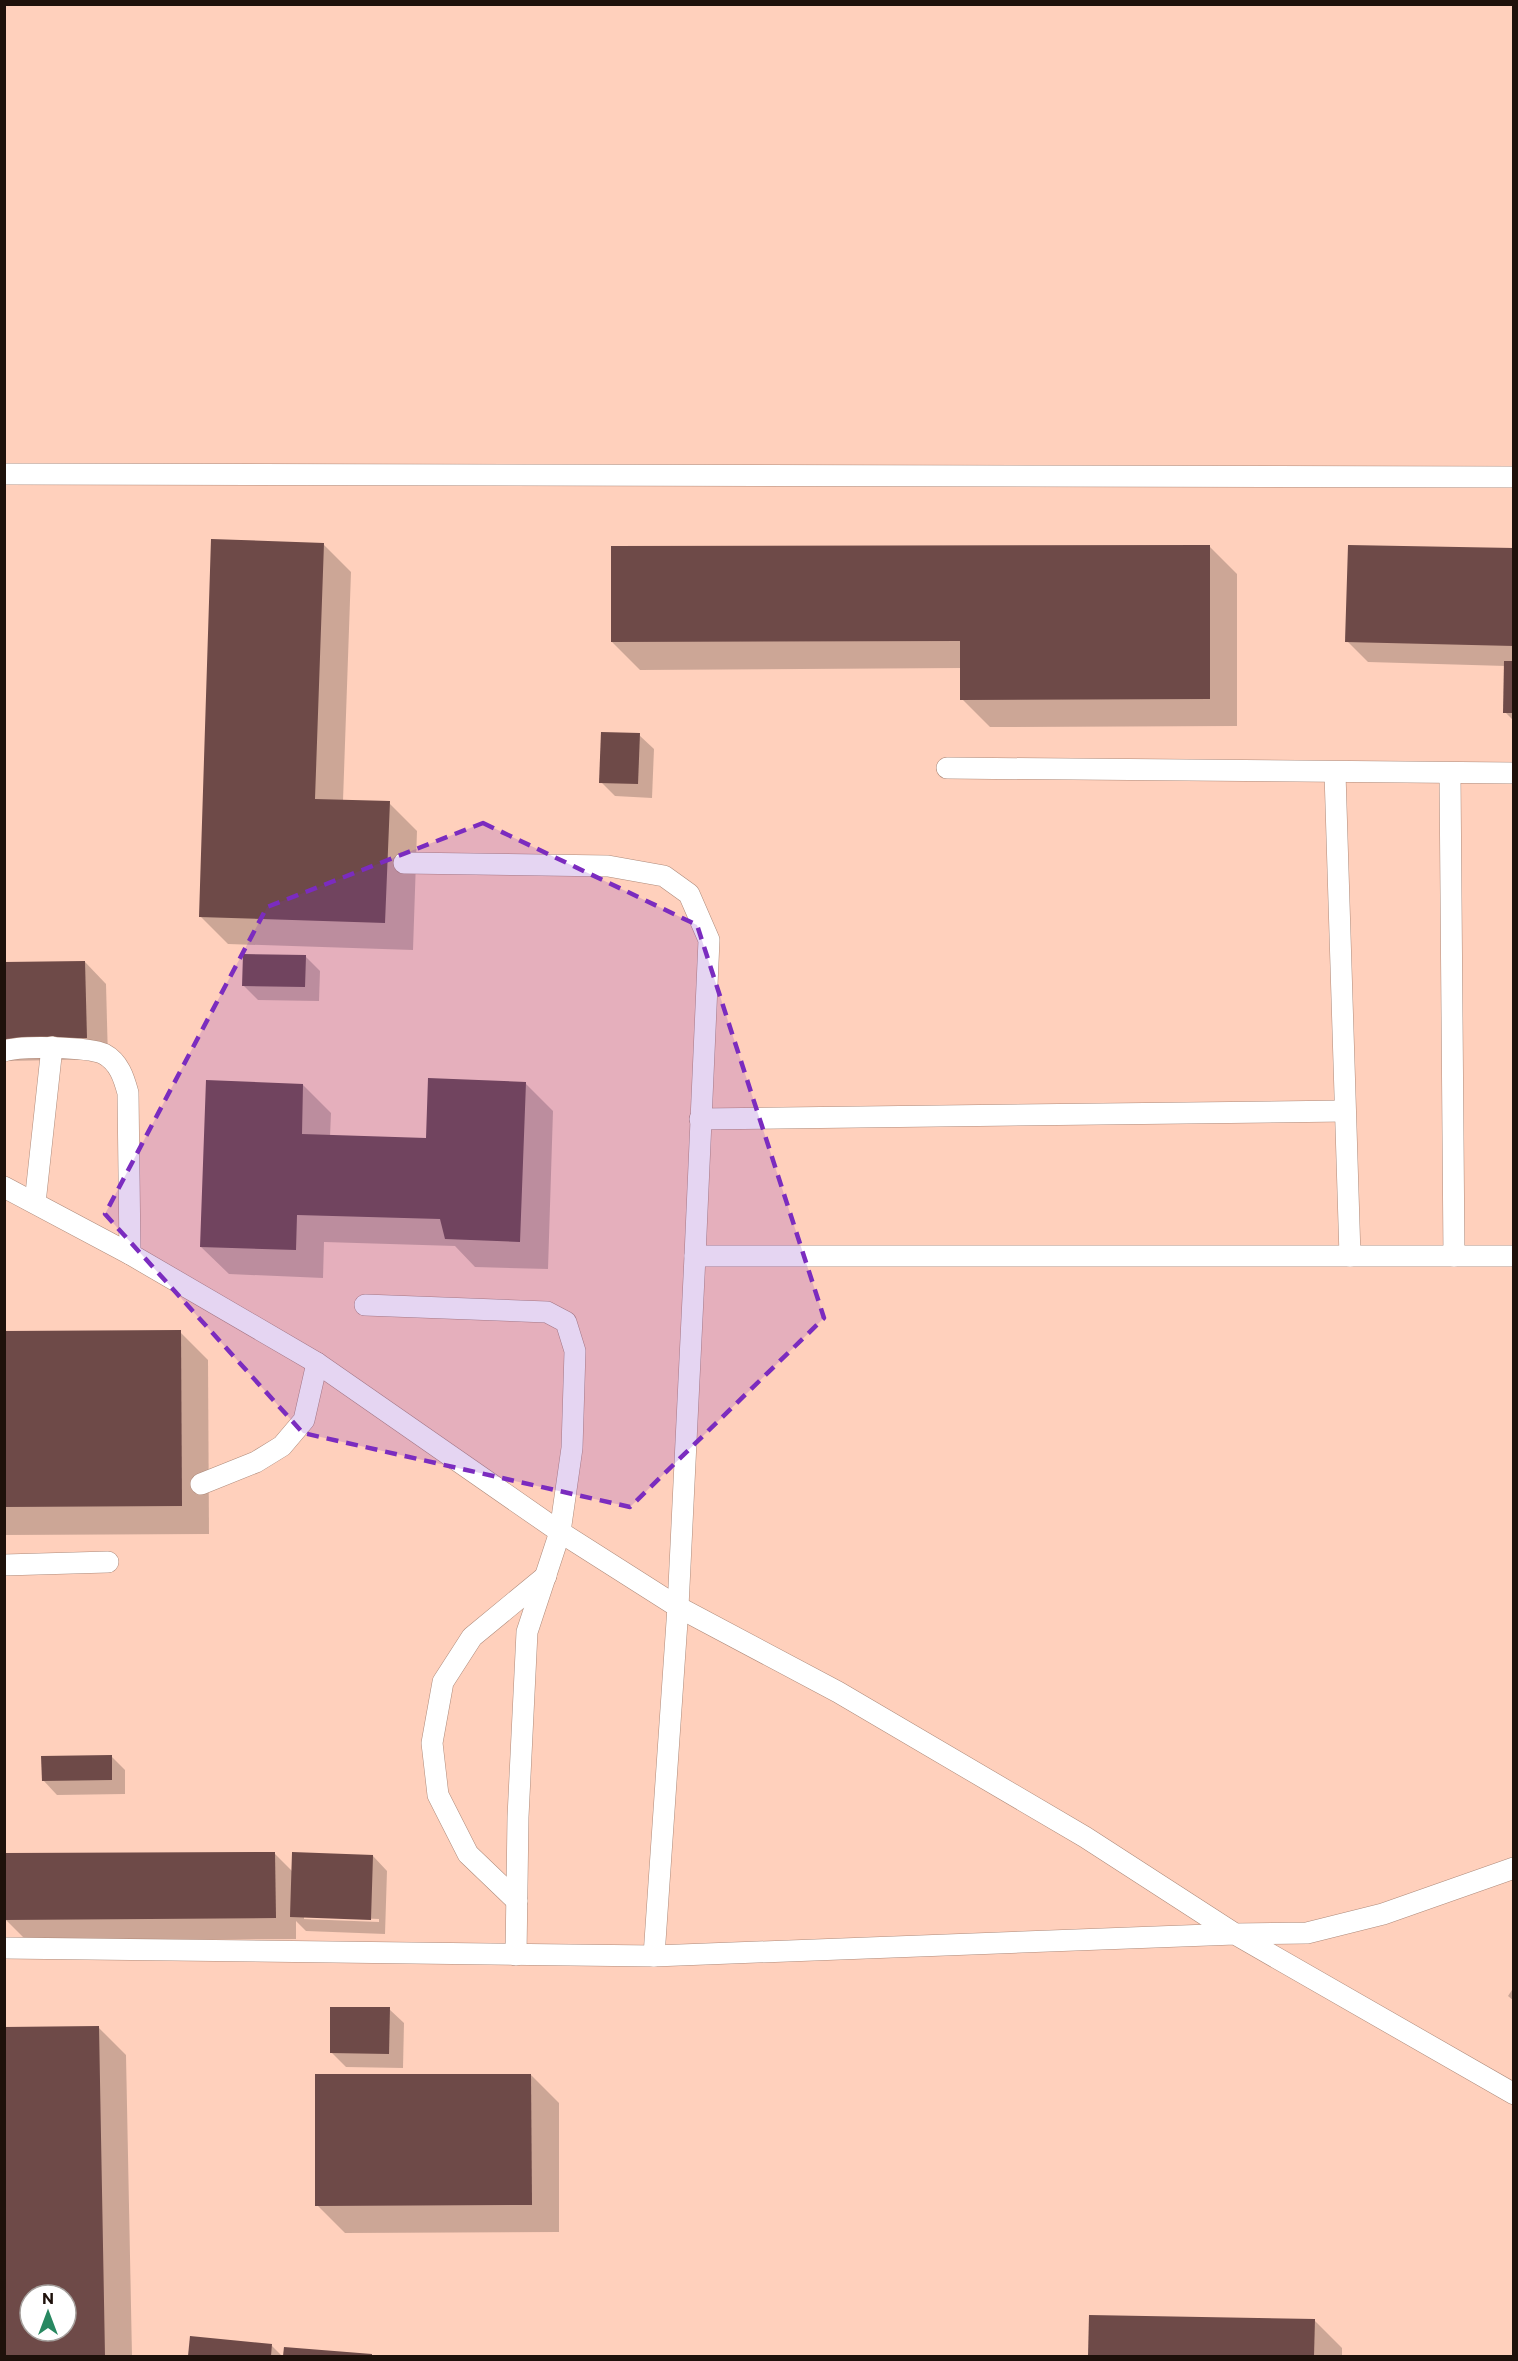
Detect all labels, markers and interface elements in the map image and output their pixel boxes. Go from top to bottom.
north arrow [18,2283,78,2343]
text: N [42,2288,54,2307]

